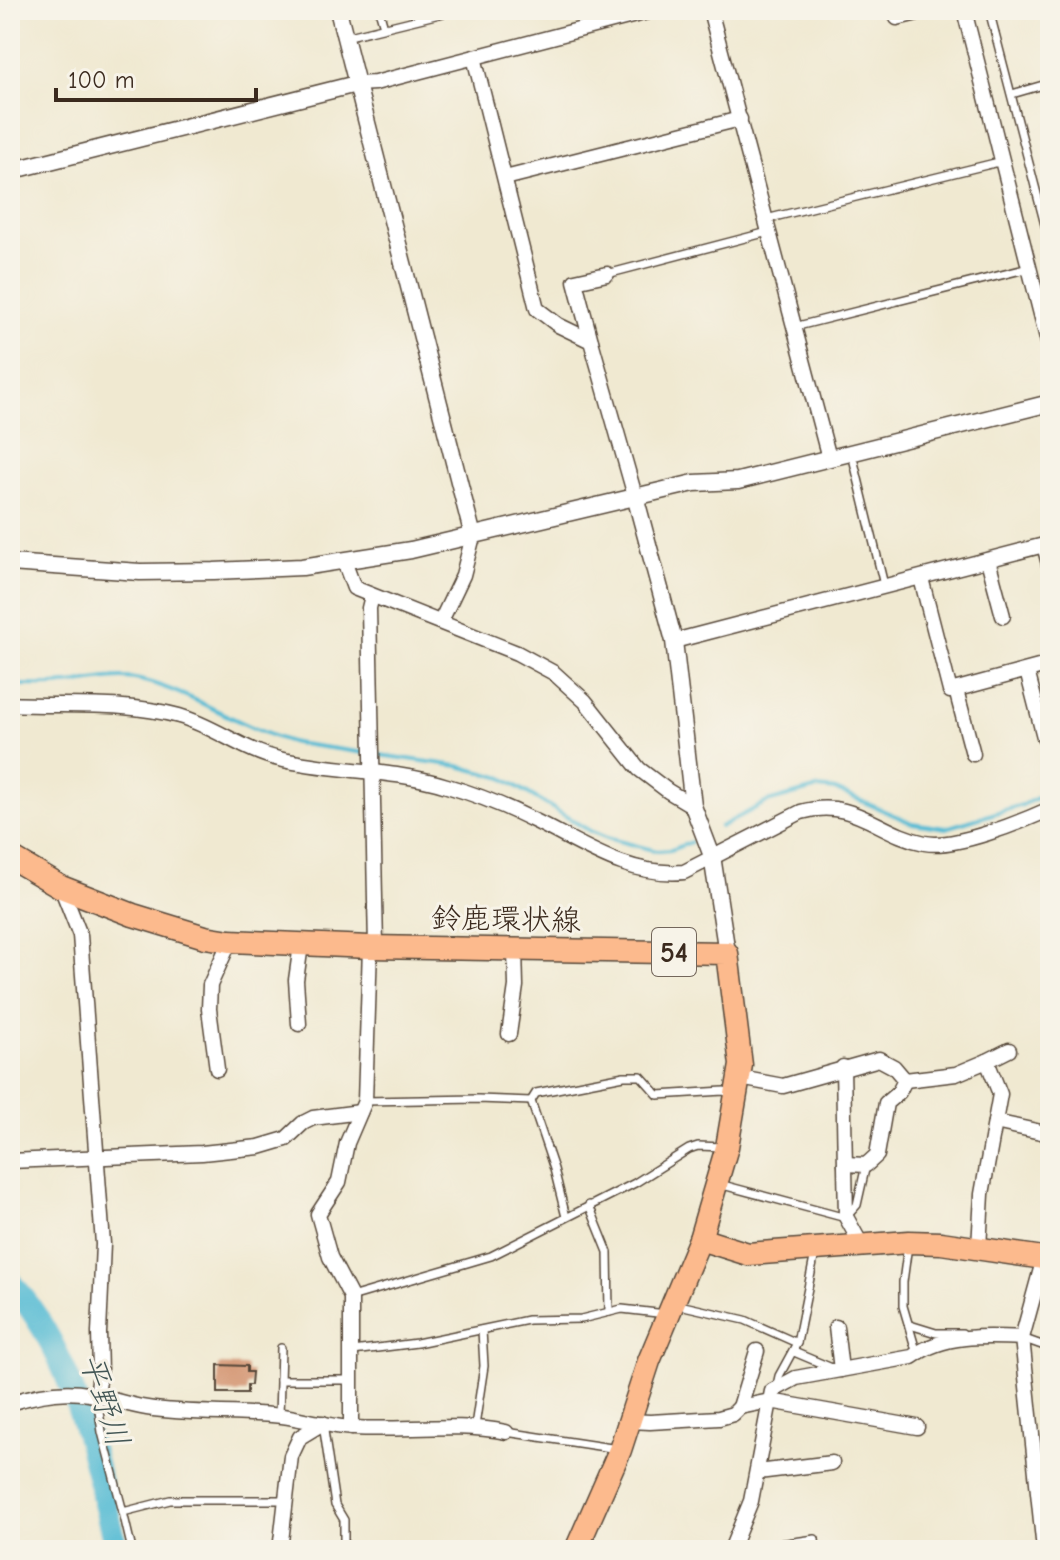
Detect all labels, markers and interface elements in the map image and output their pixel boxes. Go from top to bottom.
scale bar [56,52,256,102]
text: 100 m [68,66,135,94]
street label: 鈴鹿環状線 [431,901,581,938]
road number: 54 [652,928,696,976]
water label: 平野川 [72,1349,137,1452]

